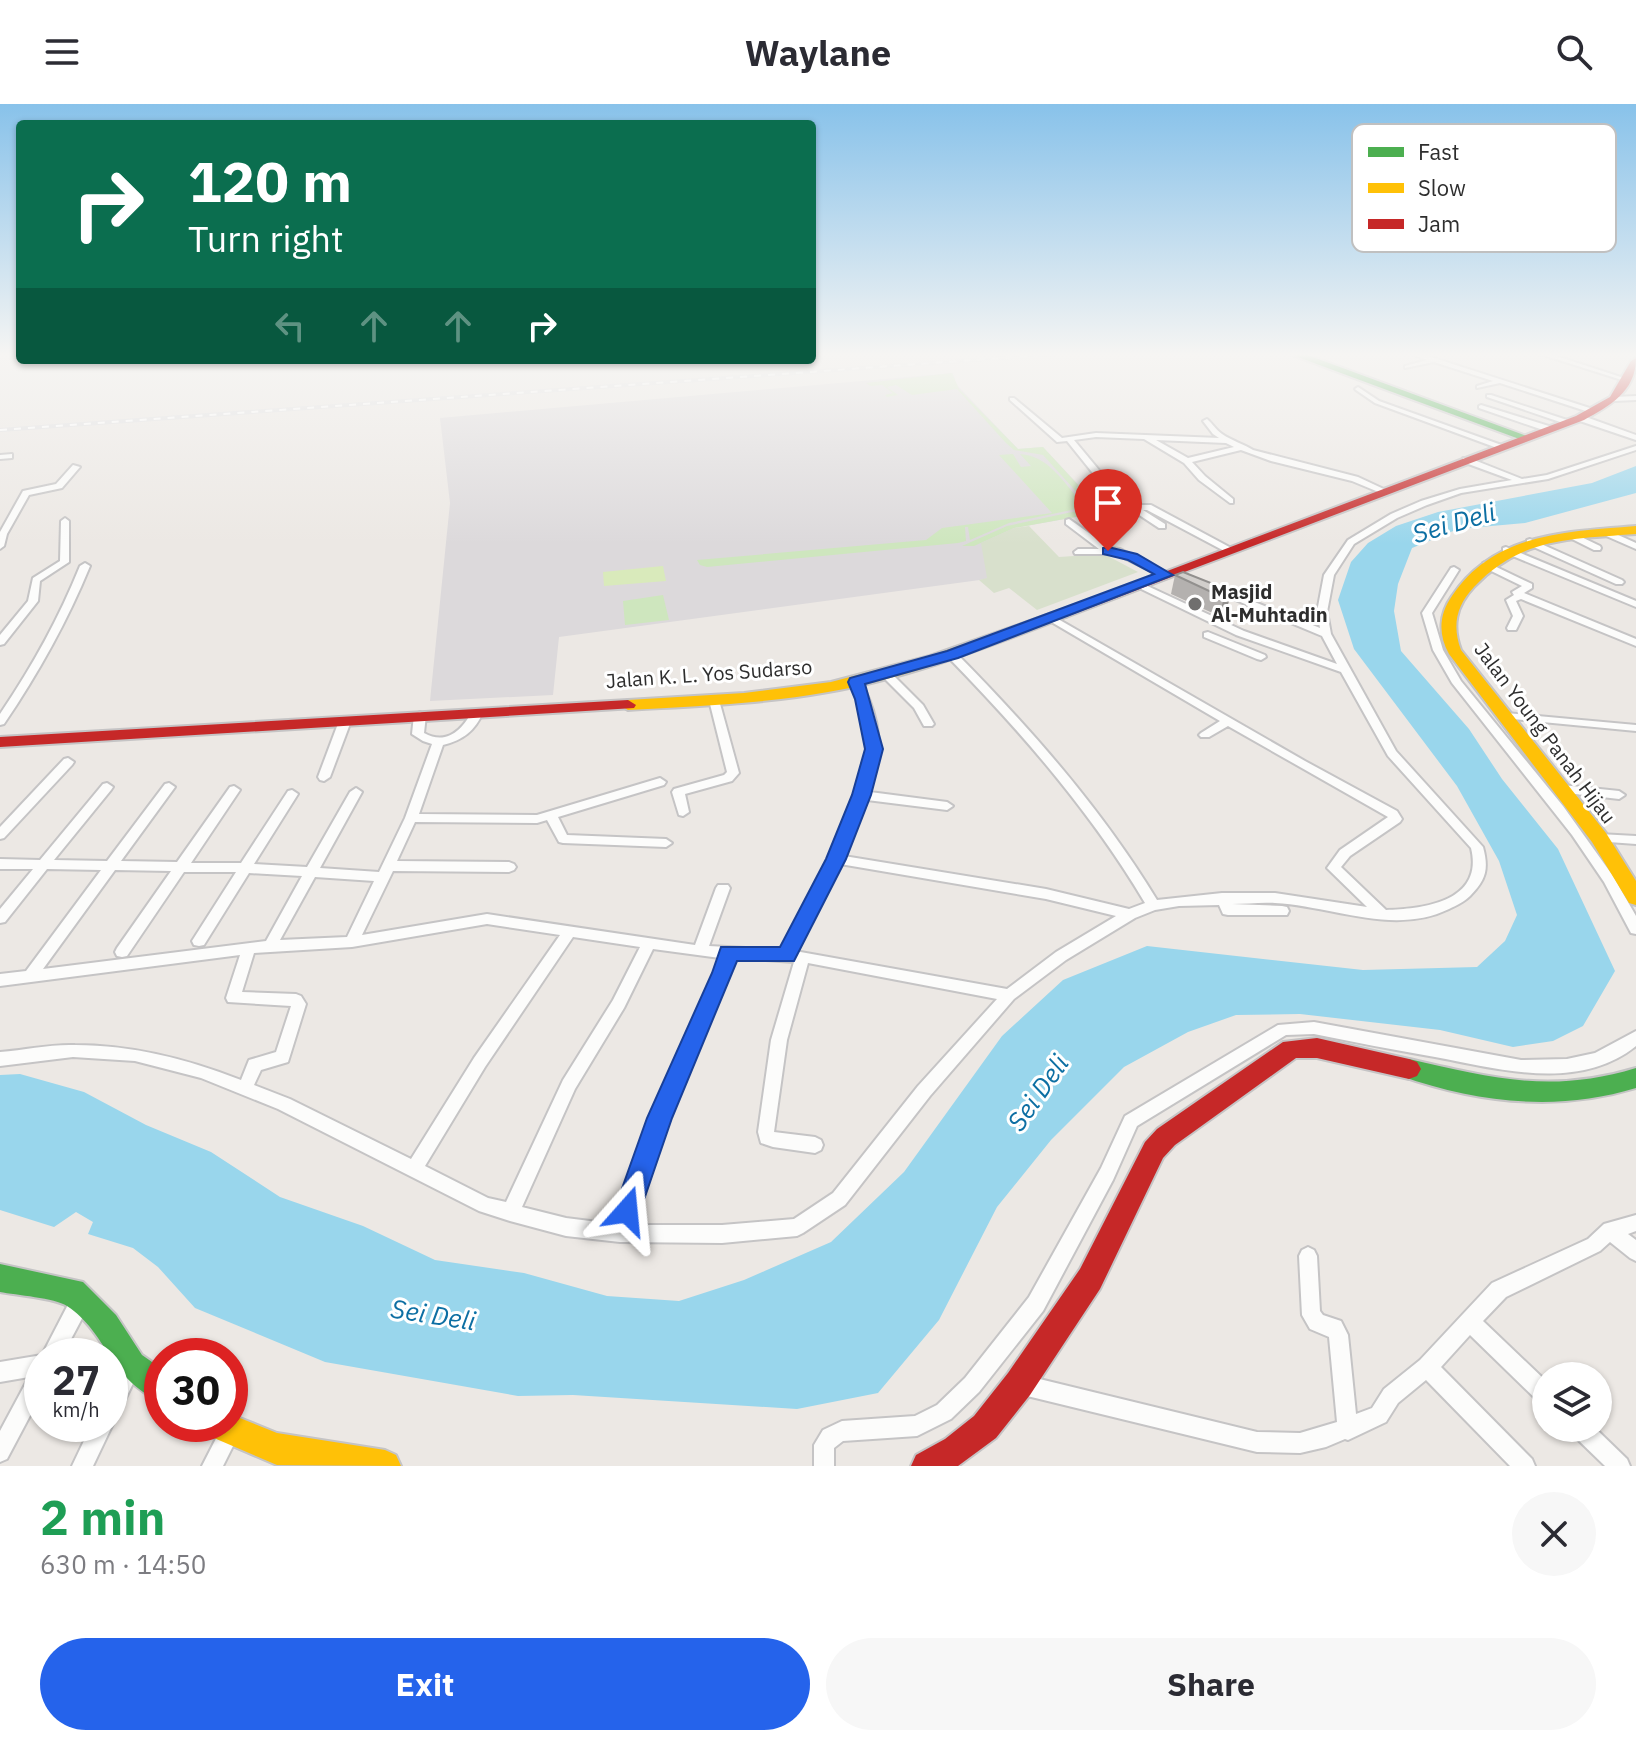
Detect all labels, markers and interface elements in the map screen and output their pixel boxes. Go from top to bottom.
text: Waylane [745,29,891,76]
icon: menu [40,30,84,74]
icon: search [1552,30,1596,74]
legend [1352,124,1616,252]
text: Fast [1418,137,1459,166]
text: 120 m [188,145,352,217]
icon: right [56,152,160,256]
text: Slow [1418,173,1466,202]
text: Jam [1418,209,1460,238]
text: Turn right [188,215,344,262]
icon: left [268,304,312,348]
icon: ahead [352,304,396,348]
icon: ahead [436,304,480,348]
icon: right [520,304,564,348]
pin [1074,469,1142,551]
icon: arrive [1086,481,1130,525]
water label: Sei Deli [1408,494,1500,550]
place label: Masjid Al-Muhtadin [1211,578,1328,628]
marker: Masjid Al-Muhtadin [1186,595,1204,613]
street label: Jalan Young Panah Hijau [1468,637,1622,829]
street label: Jalan K. L. Yos Sudarso [605,653,813,694]
water label: Sei Deli [999,1048,1076,1137]
position arrow [585,1169,669,1253]
water label: Sei Deli [388,1291,478,1337]
speed limit sign: 30 [144,1338,248,1442]
text: 27 [52,1354,100,1406]
map controls [1532,1362,1612,1442]
button: layers [1532,1362,1612,1442]
text: km/h [52,1396,100,1423]
text: 2 min [40,1486,165,1548]
button: close [1512,1492,1596,1576]
text: 630 m · 14:50 [40,1547,206,1581]
button: Exit [40,1638,810,1730]
button: Share [826,1638,1596,1730]

